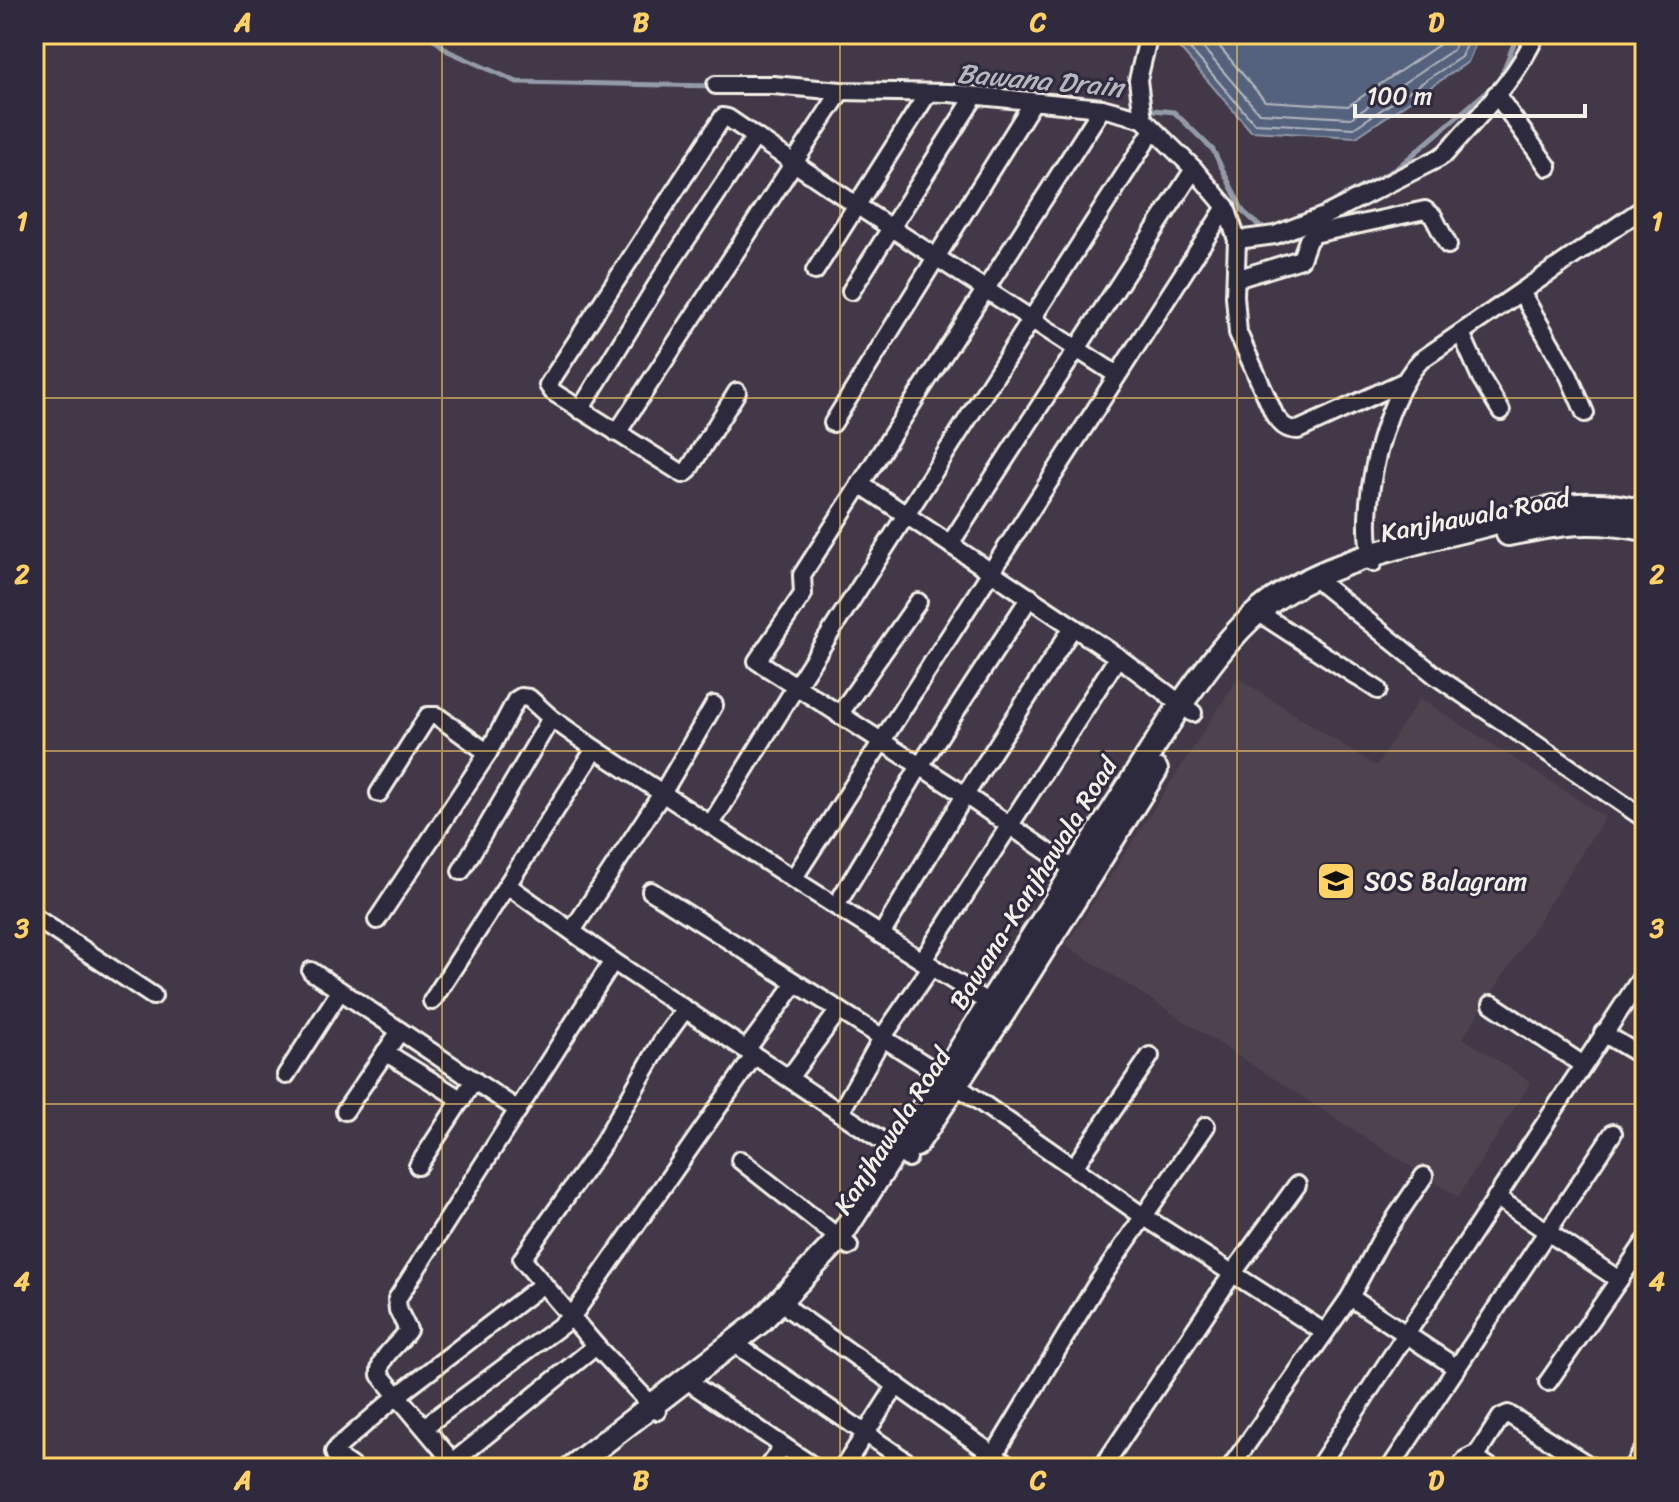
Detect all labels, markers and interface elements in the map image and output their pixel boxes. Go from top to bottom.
text: A [233,0,252,45]
text: B [633,0,650,45]
text: C [1029,0,1047,45]
text: D [1428,0,1444,45]
water label: Bawana Drain [955,48,1128,112]
scale bar [1355,68,1585,118]
text: 100 m [1367,75,1432,117]
text: 1 [16,198,28,244]
text: 1 [1651,198,1663,244]
street label: Kanjhawala Road [1376,474,1576,556]
text: 2 [13,551,30,597]
text: 2 [1648,551,1665,597]
street label: Bawana-Kanjhawala Road [936,745,1131,1019]
place label: SOS Balagram [1364,858,1527,904]
school or university icon: SOS Balagram [1315,860,1357,902]
text: 3 [14,905,30,951]
text: 3 [1649,905,1665,951]
street label: Kanjhawala Road [820,1036,965,1224]
text: 4 [14,1258,30,1304]
text: 4 [1649,1258,1665,1304]
text: A [233,1457,252,1502]
text: B [633,1457,650,1502]
text: C [1029,1457,1047,1502]
text: D [1428,1457,1444,1502]

